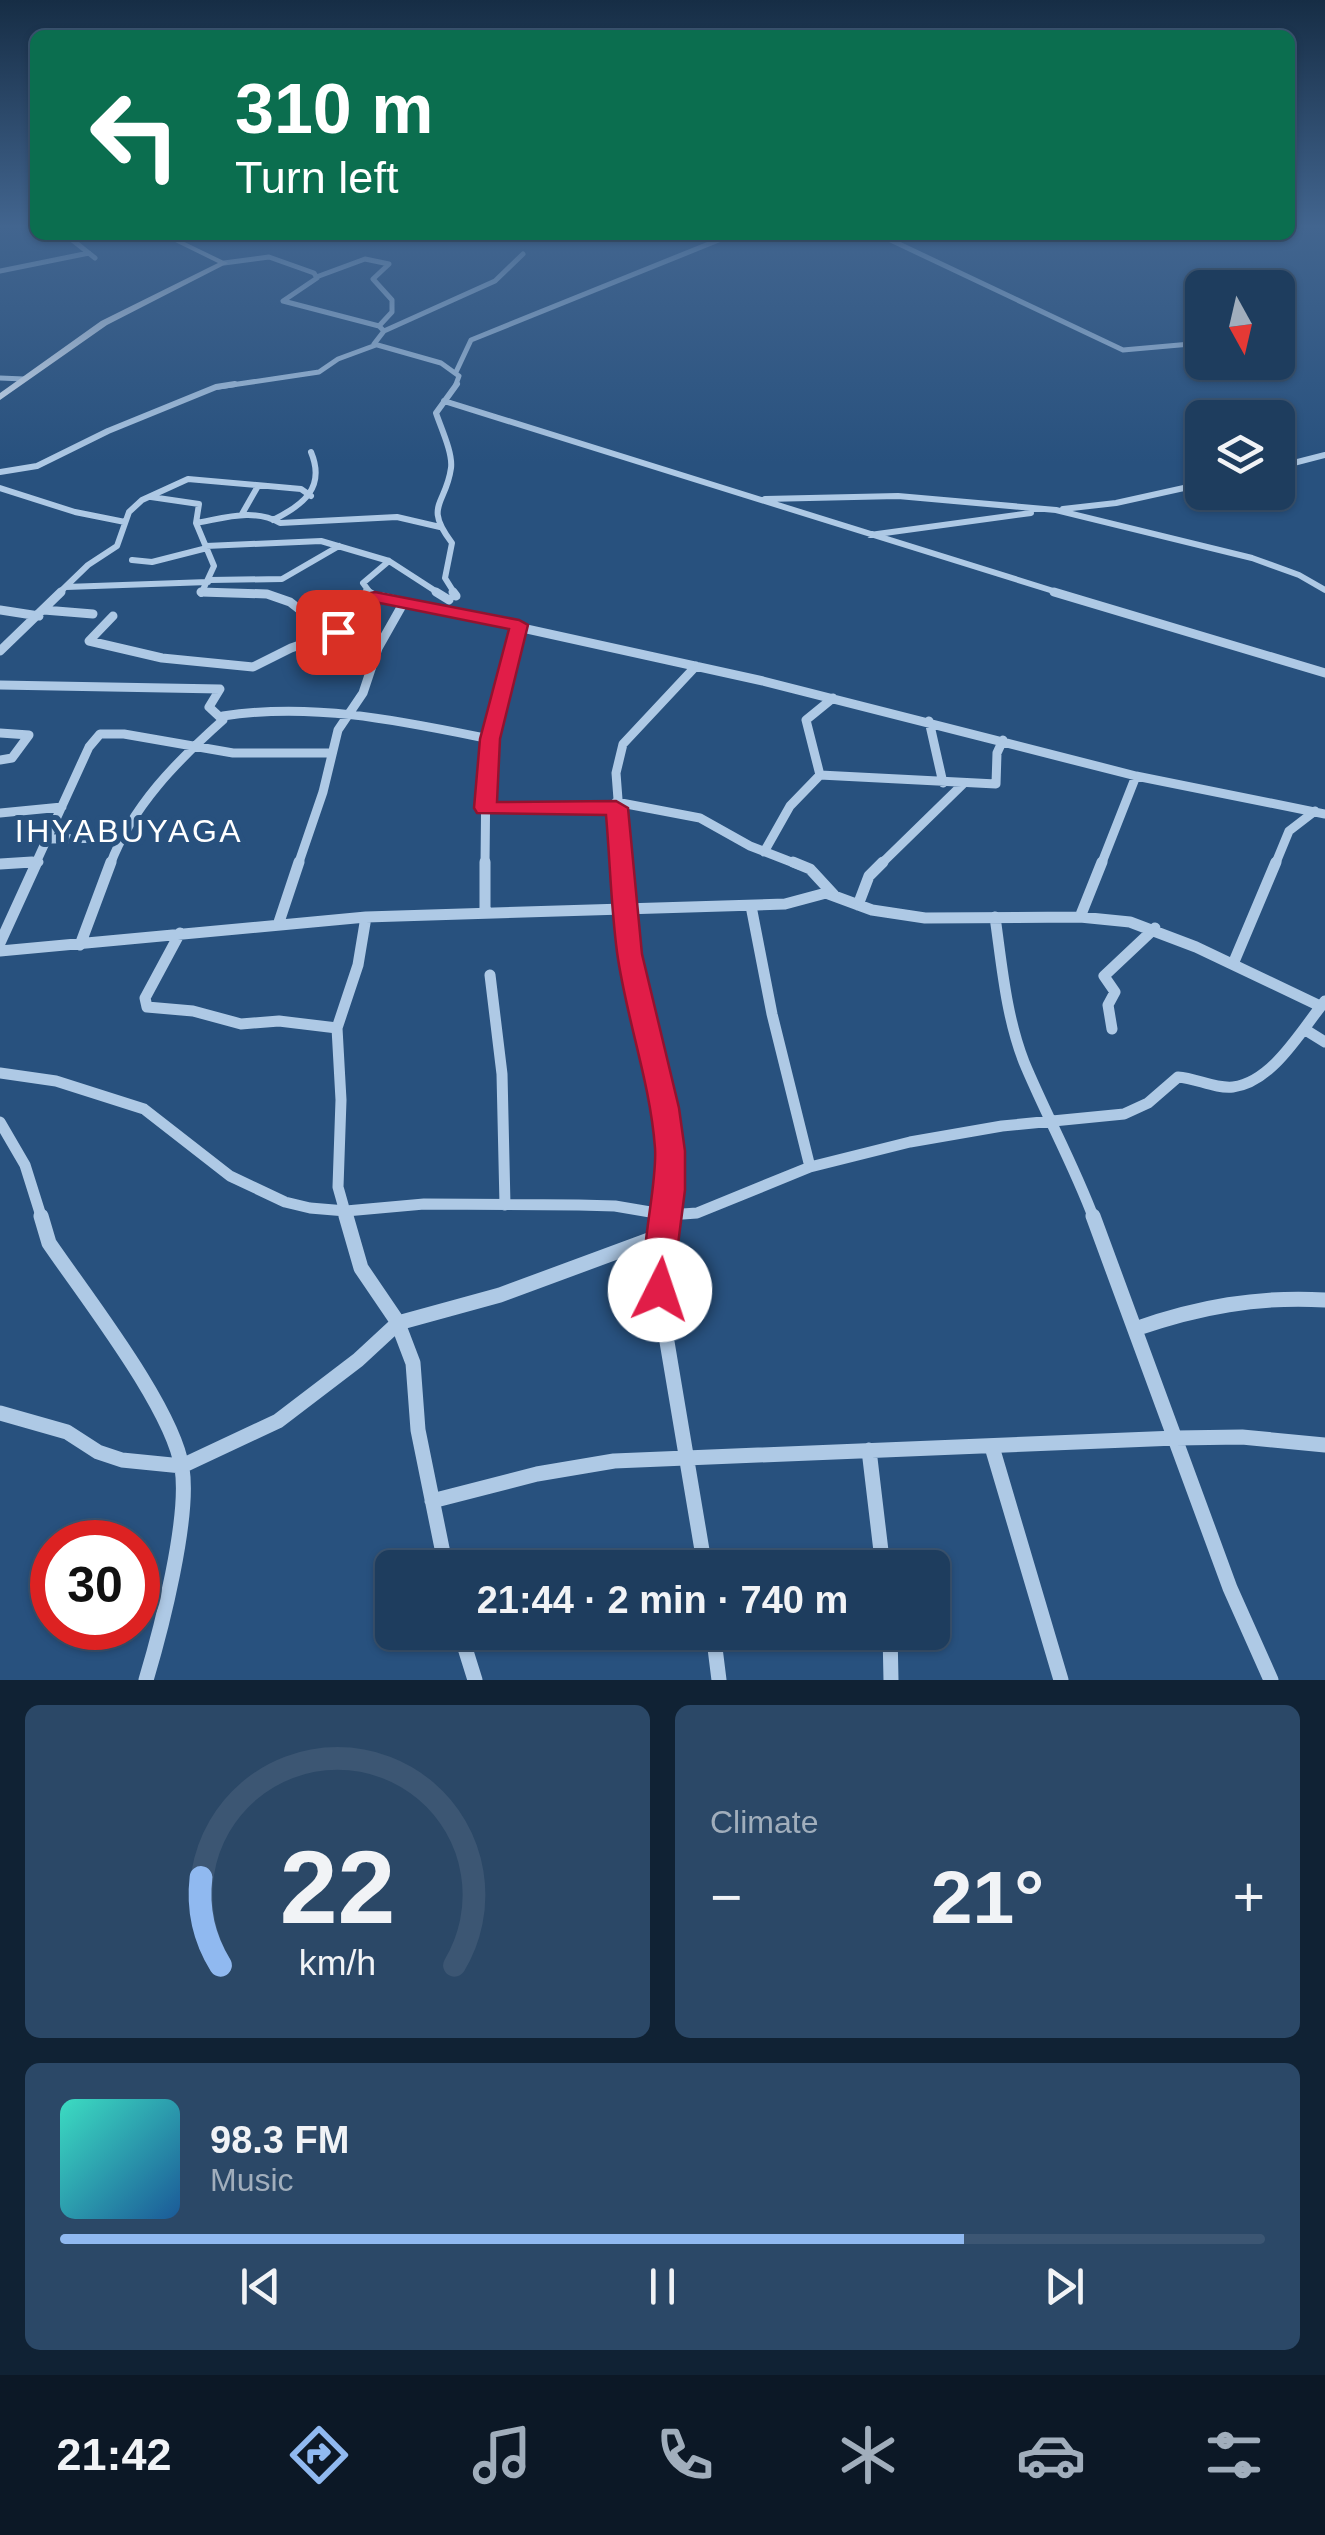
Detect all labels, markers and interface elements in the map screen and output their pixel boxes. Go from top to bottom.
icon: left [70,70,200,200]
text: 310 m [235,70,433,148]
text: Turn left [235,152,398,203]
north arrow [1185,270,1295,380]
map controls [1185,270,1295,510]
button: layers [1185,400,1295,510]
pin [296,590,381,675]
icon: arrive [311,605,366,660]
district label: IHYABUYAGA [15,813,243,849]
position arrow [608,1238,712,1342]
speed limit sign: 30 [30,1520,160,1650]
text: 21:44 · 2 min · 740 m [477,1579,848,1621]
text: Climate [710,1804,818,1840]
text: 22 [280,1829,395,1945]
text: 21° [931,1855,1044,1939]
text: − [710,1866,742,1928]
text: + [1233,1866,1265,1928]
text: km/h [299,1943,376,1983]
text: 98.3 FM [210,2119,349,2161]
text: Music [210,2162,294,2198]
icon: previous [233,2259,288,2314]
icon: pause [635,2259,690,2314]
icon: next [1037,2259,1092,2314]
icon: directions [284,2420,354,2490]
icon: music [467,2420,537,2490]
icon: phone [650,2420,720,2490]
icon: climate [833,2420,903,2490]
icon: car [1016,2420,1086,2490]
icon: filters [1199,2420,1269,2490]
text: 21:42 [56,2429,172,2480]

